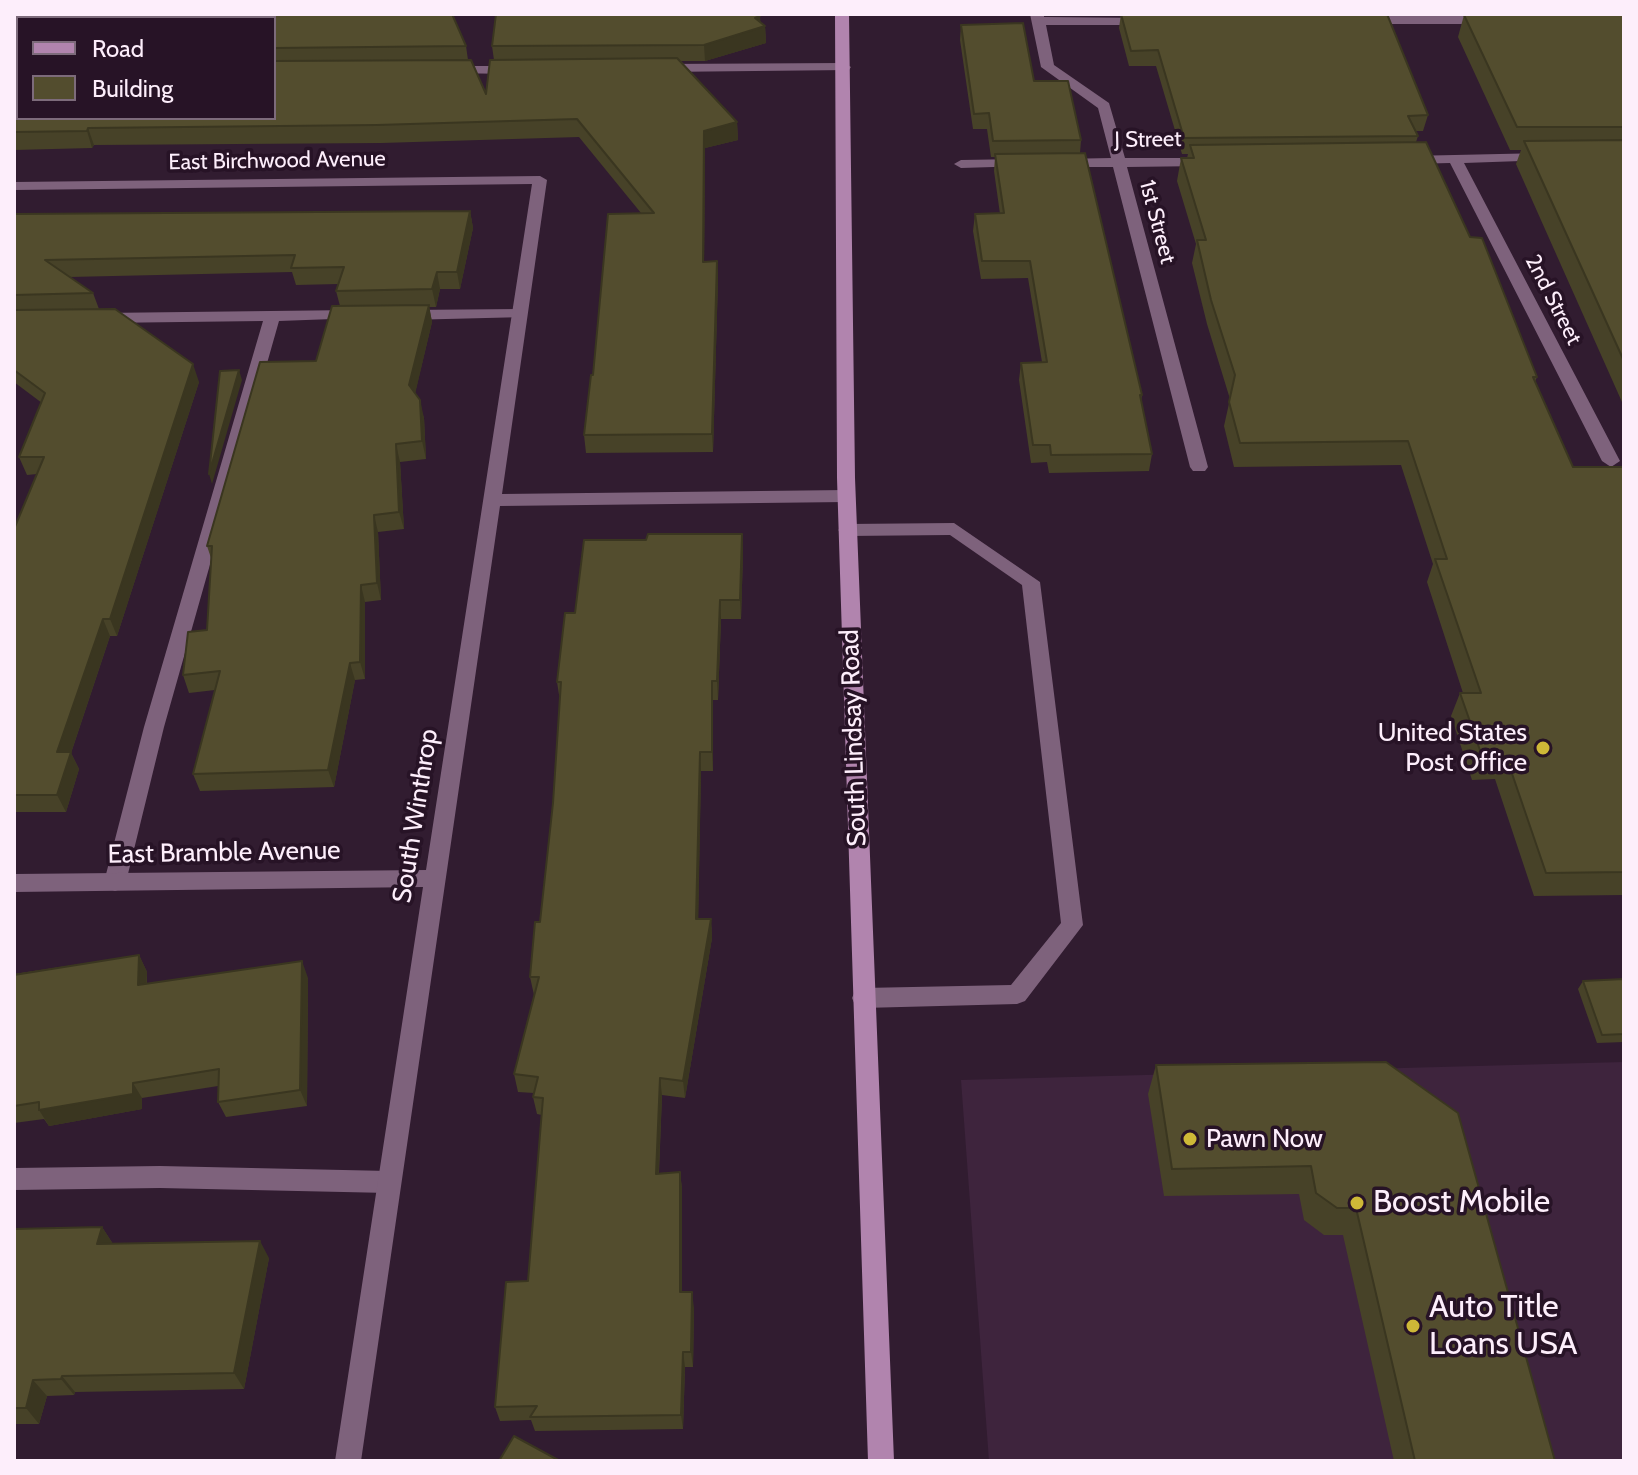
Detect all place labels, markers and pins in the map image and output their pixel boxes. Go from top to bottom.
place label: United States Post Office [1378,717,1527,778]
marker: United States Post Office [1534,739,1552,757]
place label: Pawn Now [1206,1123,1323,1155]
marker: Pawn Now [1181,1130,1199,1148]
place label: Boost Mobile [1373,1184,1550,1222]
marker: Boost Mobile [1348,1194,1366,1212]
place label: Auto Title Loans USA [1429,1289,1578,1364]
marker: Auto Title Loans USA [1404,1317,1422,1335]

